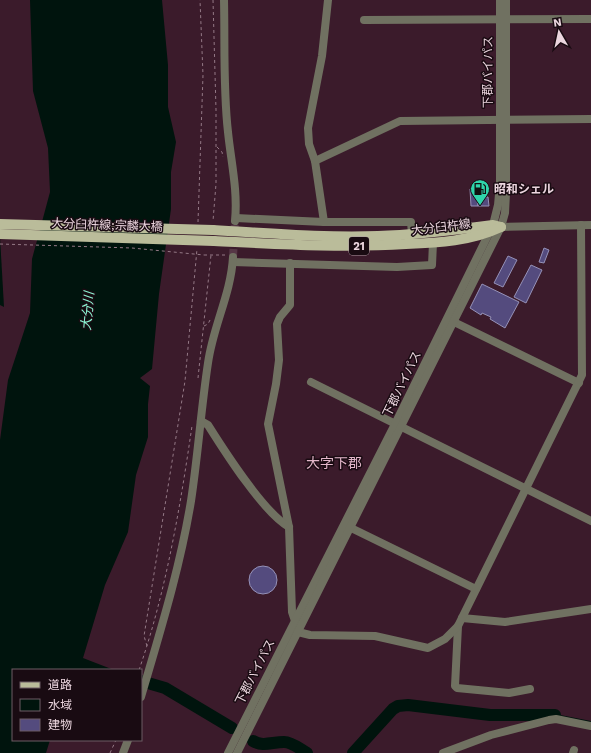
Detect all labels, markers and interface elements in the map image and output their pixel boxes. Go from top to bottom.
north arrow [539,12,579,52]
text: N [552,16,563,30]
street label: 下郡バイパス [481,36,495,108]
fuel station icon: 昭和シェル [469,178,491,206]
place label: 昭和シェル [494,182,554,196]
street label: 大分臼杵線;宗麟大橋 [51,216,163,234]
street label: 大分臼杵線 [410,216,472,238]
road number: 21 [349,237,369,255]
water label: 大分川 [78,289,97,331]
street label: 下郡バイパス [380,349,424,419]
district label: 大字下郡 [306,455,362,471]
street label: 下郡バイパス [232,637,278,707]
legend [12,669,142,741]
text: 道路 [48,678,72,692]
text: 水域 [48,698,72,712]
text: 建物 [48,718,72,732]

